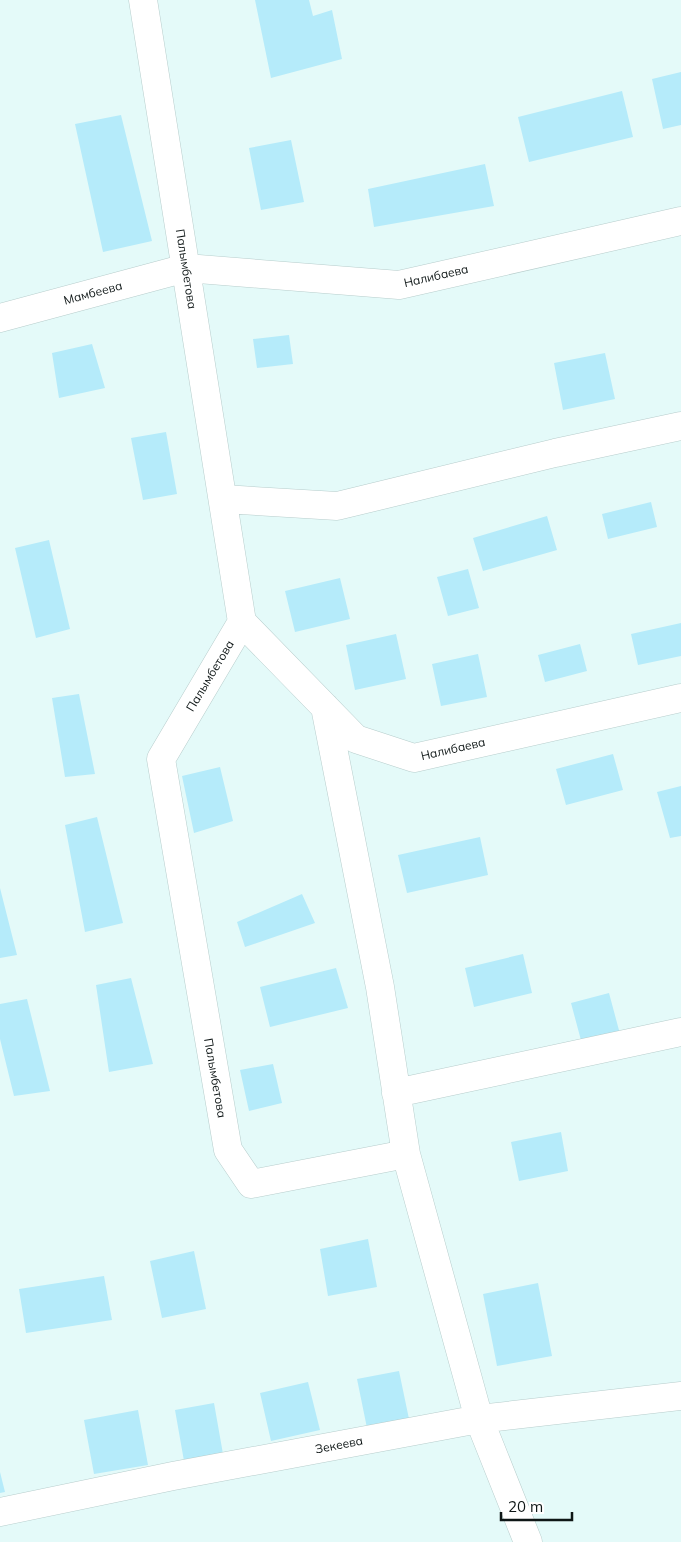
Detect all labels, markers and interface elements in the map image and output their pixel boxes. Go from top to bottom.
street label: Палымбетова [173,228,200,310]
street label: Налибаева [402,261,470,290]
street label: Мамбеева [62,278,124,308]
street label: Палымбетова [182,637,237,714]
street label: Налибаева [419,734,487,763]
street label: Палымбетова [201,1037,230,1119]
street label: Зекеева [314,1433,364,1456]
scale bar [501,1490,572,1522]
text: 20 m [508,1497,543,1516]

